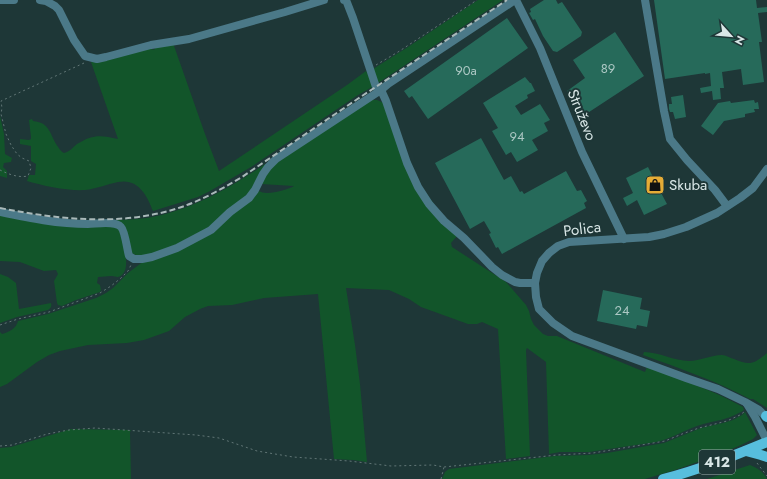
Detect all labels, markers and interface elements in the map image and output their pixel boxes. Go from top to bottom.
north arrow [711,16,751,56]
text: N [731,33,749,48]
house number: 89 [601,59,615,78]
house number: 90a [455,61,477,80]
street label: Struževo [562,86,602,144]
house number: 94 [509,127,525,146]
shop icon: Skuba [644,174,666,196]
place label: Skuba [669,174,707,196]
street label: Polica [562,216,602,242]
house number: 24 [615,301,630,320]
road number: 412 [699,450,735,474]

